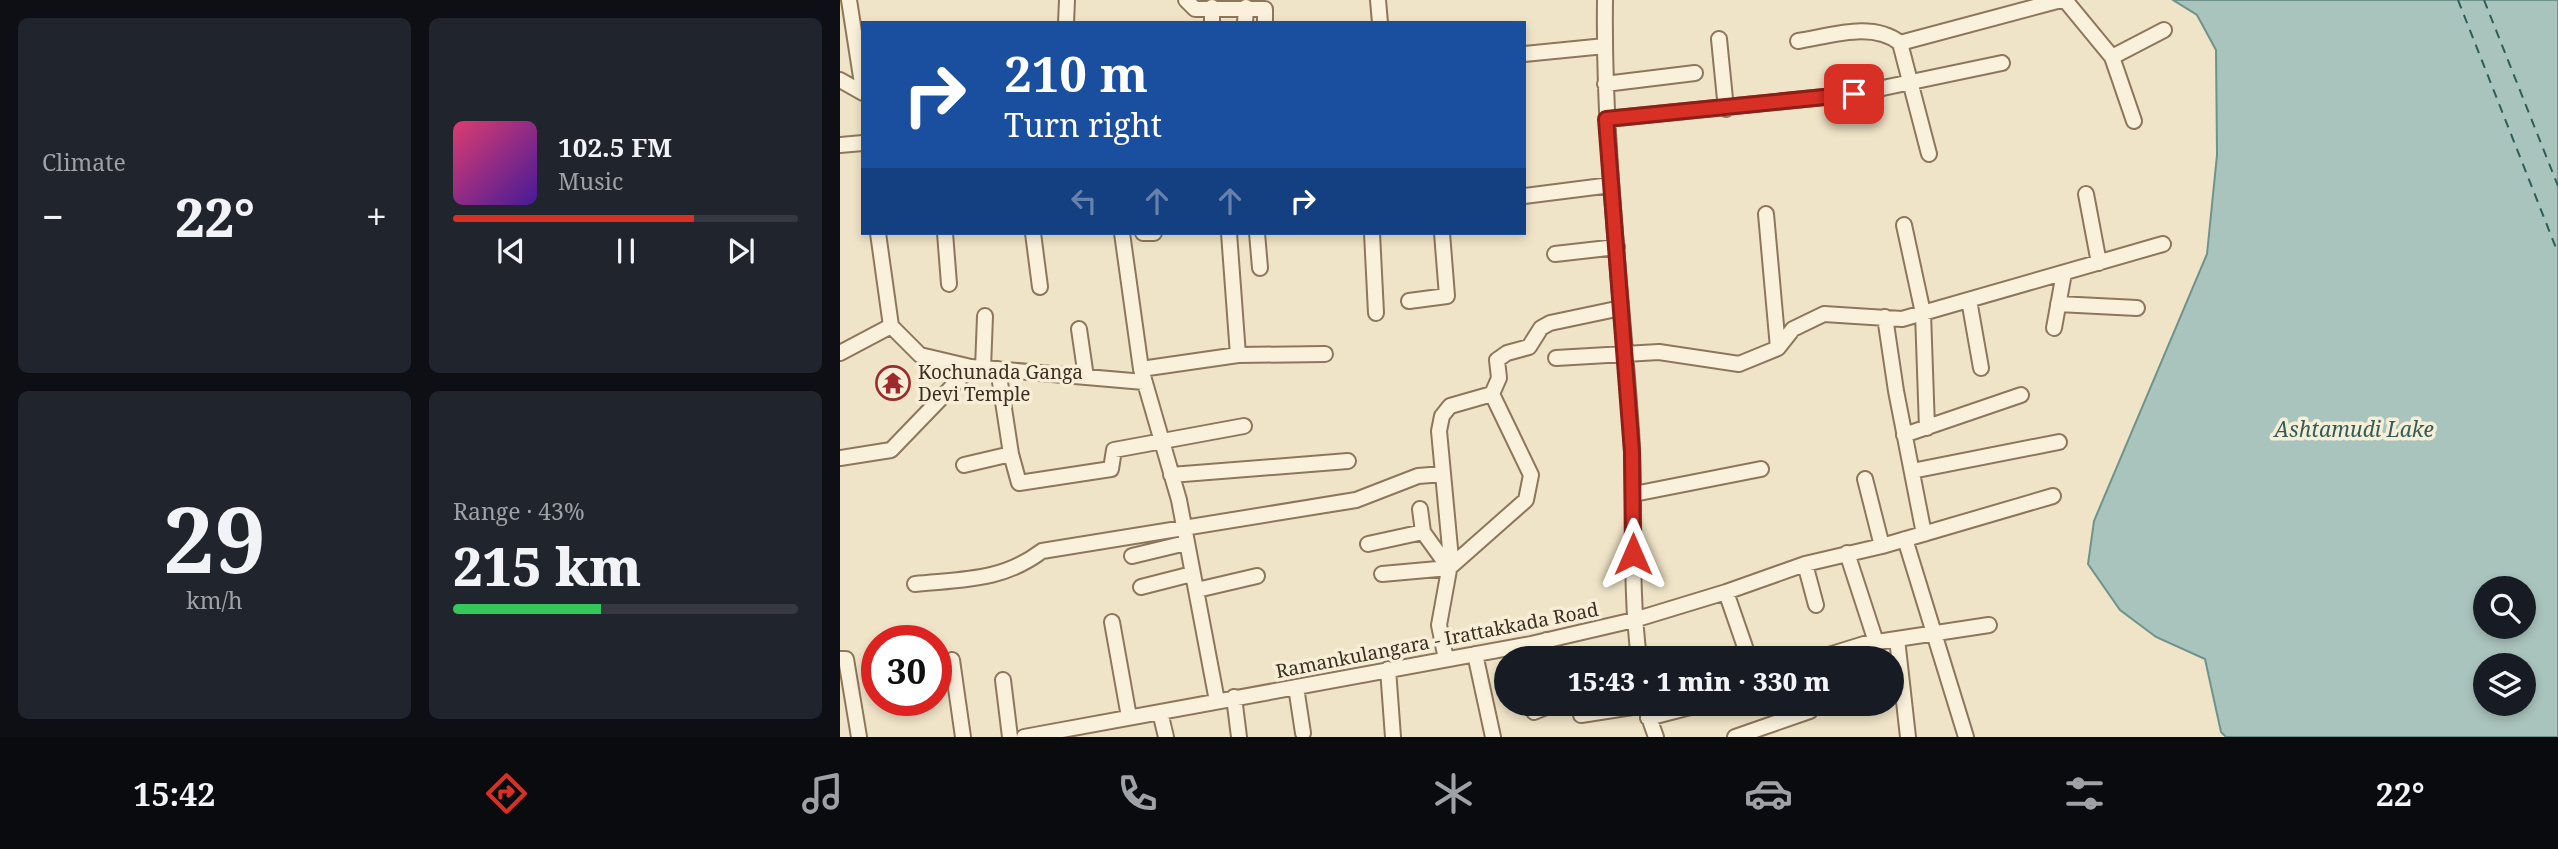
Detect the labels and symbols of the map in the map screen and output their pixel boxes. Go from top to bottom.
pin [1824,64,1884,124]
place label: Kochunada Ganga Devi Temple [918,359,1083,407]
temple icon: Kochunada Ganga Devi Temple [874,364,912,402]
water label: Ashtamudi Lake [2272,415,2434,443]
position arrow [1596,517,1670,591]
street label: Ramankulangara - Irattakkada Road [1273,596,1601,684]
speed limit sign: 30 [861,625,952,716]

